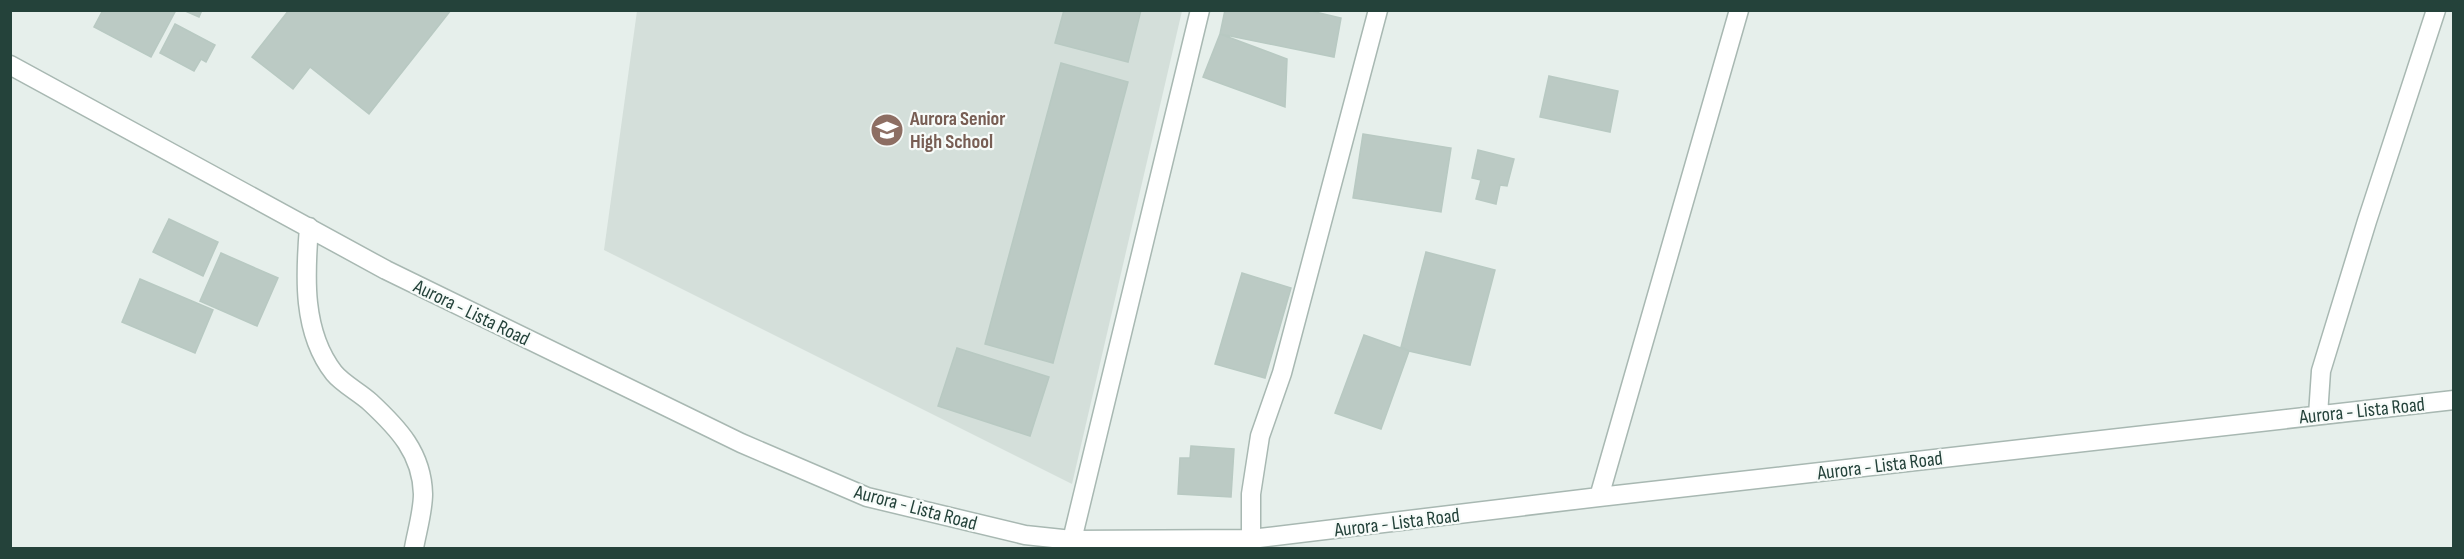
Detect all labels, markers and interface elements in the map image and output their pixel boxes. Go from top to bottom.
place label: Aurora Senior High School [909,107,1006,154]
school or university icon: Aurora Senior High School [869,112,905,148]
street label: Aurora - Lista Road [409,274,533,351]
street label: Aurora - Lista Road [2297,392,2426,430]
street label: Aurora - Lista Road [1815,446,1944,486]
street label: Aurora - Lista Road [851,480,980,536]
street label: Aurora - Lista Road [1332,503,1461,543]

